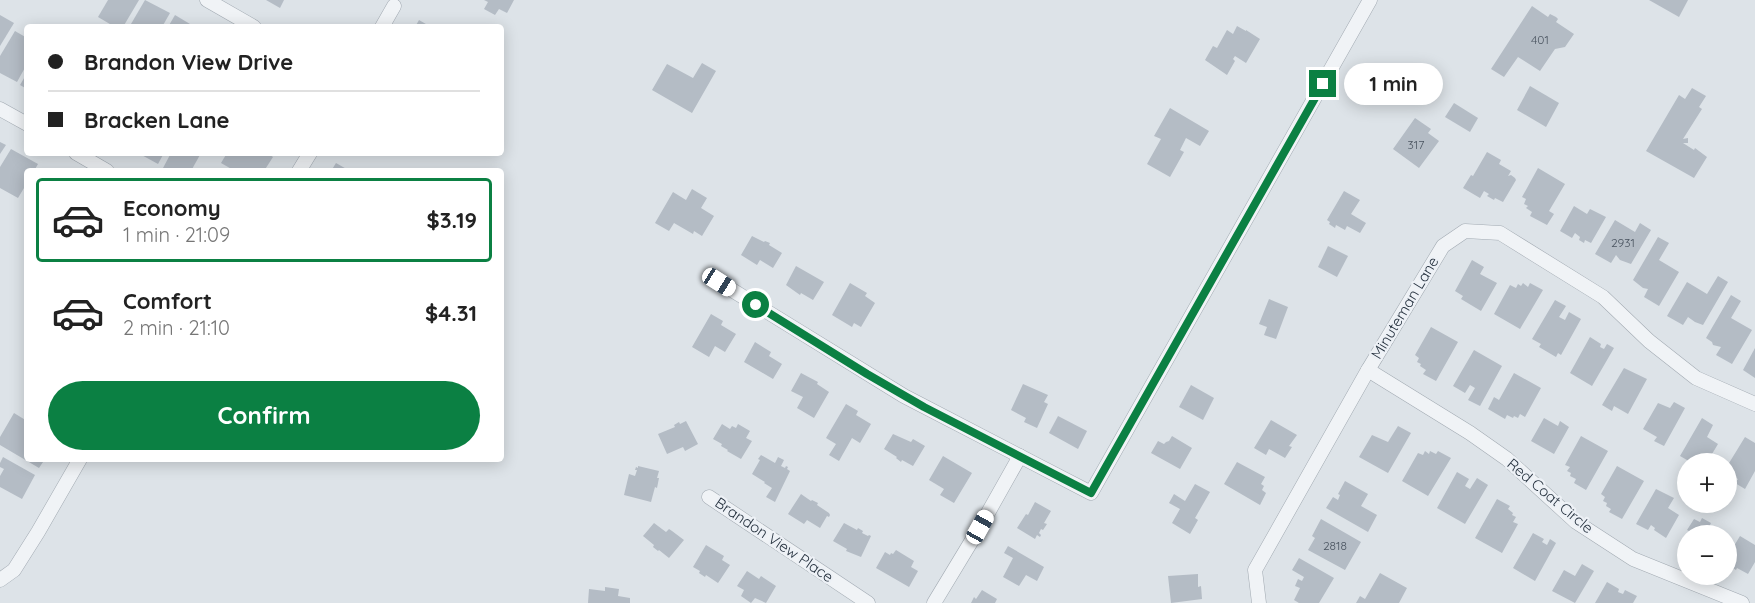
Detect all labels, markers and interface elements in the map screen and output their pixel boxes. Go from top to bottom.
house number: 401 [1531,32,1549,47]
text: Brandon View Drive [84,48,293,76]
callout: 1 min [1344,63,1443,105]
route end [1309,70,1336,97]
text: 1 min [1369,71,1418,96]
text: Bracken Lane [84,106,230,134]
house number: 317 [1408,137,1424,152]
icon: car [51,193,105,247]
text: Economy [123,194,221,222]
text: $3.19 [427,206,477,234]
text: 1 min · 21:09 [123,222,230,247]
house number: 2931 [1611,235,1635,250]
street label: Minuteman Lane [1367,253,1443,362]
car [699,265,739,299]
icon: car [51,286,105,340]
text: Comfort [123,287,212,315]
route start [742,291,769,318]
text: $4.31 [425,299,477,327]
text: 2 min · 21:10 [123,315,230,340]
button: Confirm [48,381,480,450]
map controls [1677,453,1737,585]
button: + [1677,453,1737,513]
street label: Red Coat Circle [1503,454,1597,537]
street label: Brandon View Place [711,493,837,586]
car [963,507,997,547]
button: − [1677,525,1737,585]
house number: 2818 [1323,538,1347,553]

